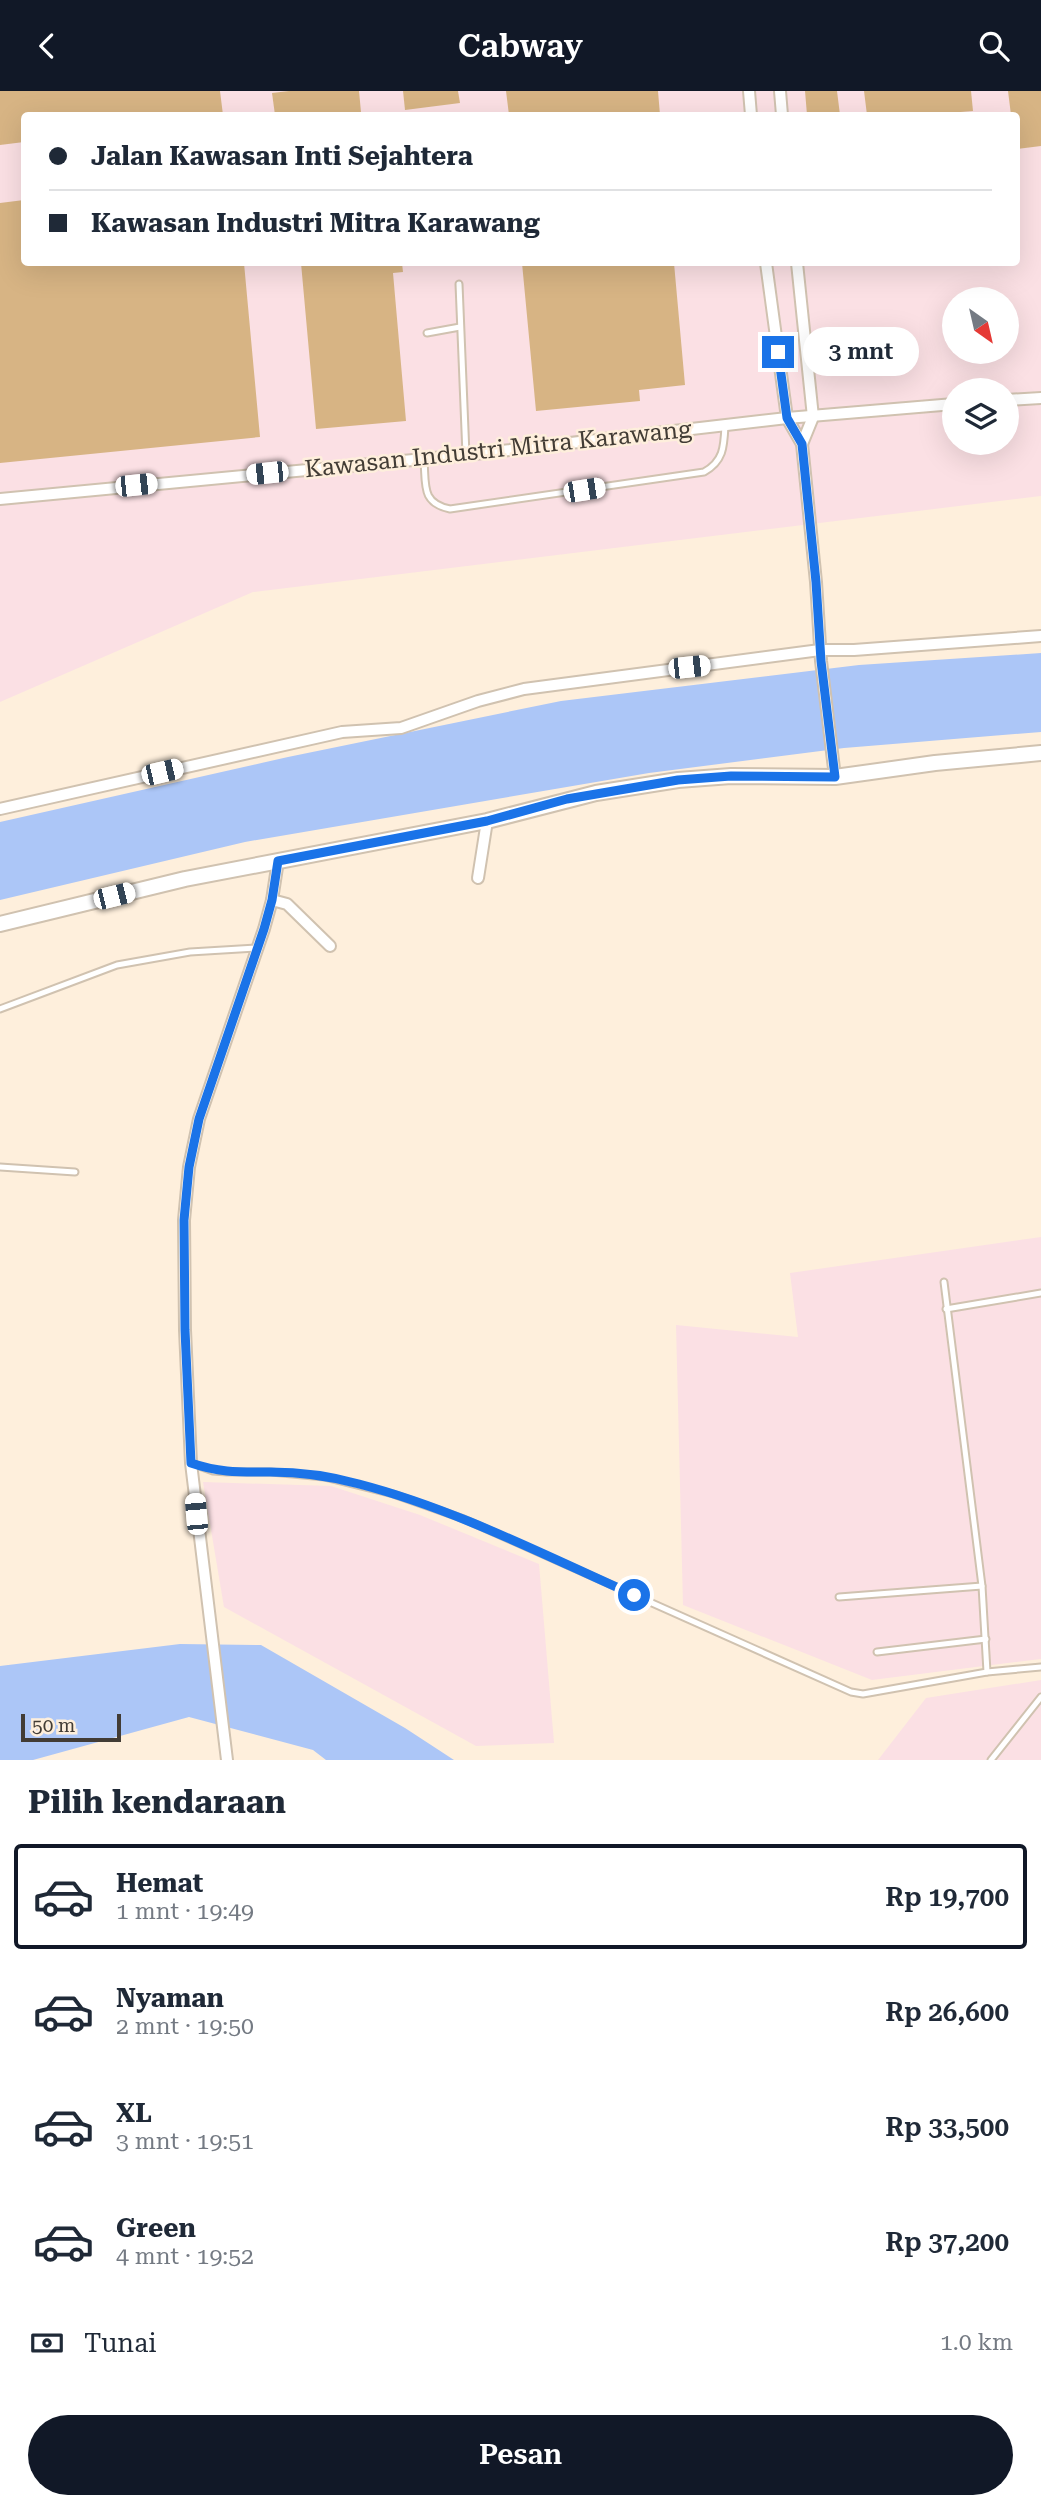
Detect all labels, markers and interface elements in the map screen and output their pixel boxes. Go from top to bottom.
icon: back [28,27,66,65]
text: Cabway [458,27,583,65]
icon: search [975,27,1013,65]
text: Jalan Kawasan Inti Sejahtera [91,141,473,171]
text: Kawasan Industri Mitra Karawang [91,208,540,238]
north arrow [942,287,1018,364]
map controls [942,287,1019,455]
callout: 3 mnt [802,327,918,377]
route end [762,336,794,368]
text: 3 mnt [829,338,893,365]
button: layers [942,378,1019,455]
street label: Kawasan Industri Mitra Karawang [303,415,693,483]
car [246,460,289,486]
car [115,472,158,498]
car [562,476,607,504]
car [668,654,711,680]
car [140,757,185,787]
car [92,881,137,911]
car [184,1492,209,1536]
route start [618,1579,650,1611]
scale bar [21,1711,121,1743]
text: 50 m [32,1714,75,1737]
text: Pilih kendaraan [28,1783,286,1821]
icon: car [32,1865,95,1928]
text: Hemat [116,1868,203,1898]
text: Rp 19,700 [885,1882,1009,1912]
text: 1 mnt · 19:49 [116,1898,254,1925]
icon: car [32,1980,95,2043]
text: Nyaman [116,1983,224,2013]
text: Rp 26,600 [885,1997,1009,2027]
text: 2 mnt · 19:50 [116,2013,254,2040]
icon: car [32,2095,95,2158]
text: XL [116,2098,152,2128]
text: Rp 33,500 [885,2112,1009,2142]
text: 3 mnt · 19:51 [116,2128,254,2155]
icon: car [32,2210,95,2273]
text: Green [116,2213,196,2243]
text: Rp 37,200 [885,2227,1009,2257]
text: 4 mnt · 19:52 [116,2243,254,2270]
icon: cash [28,2324,66,2362]
text: Tunai [84,2328,157,2358]
text: 1.0 km [940,2329,1013,2356]
button: Pesan [28,2415,1013,2495]

